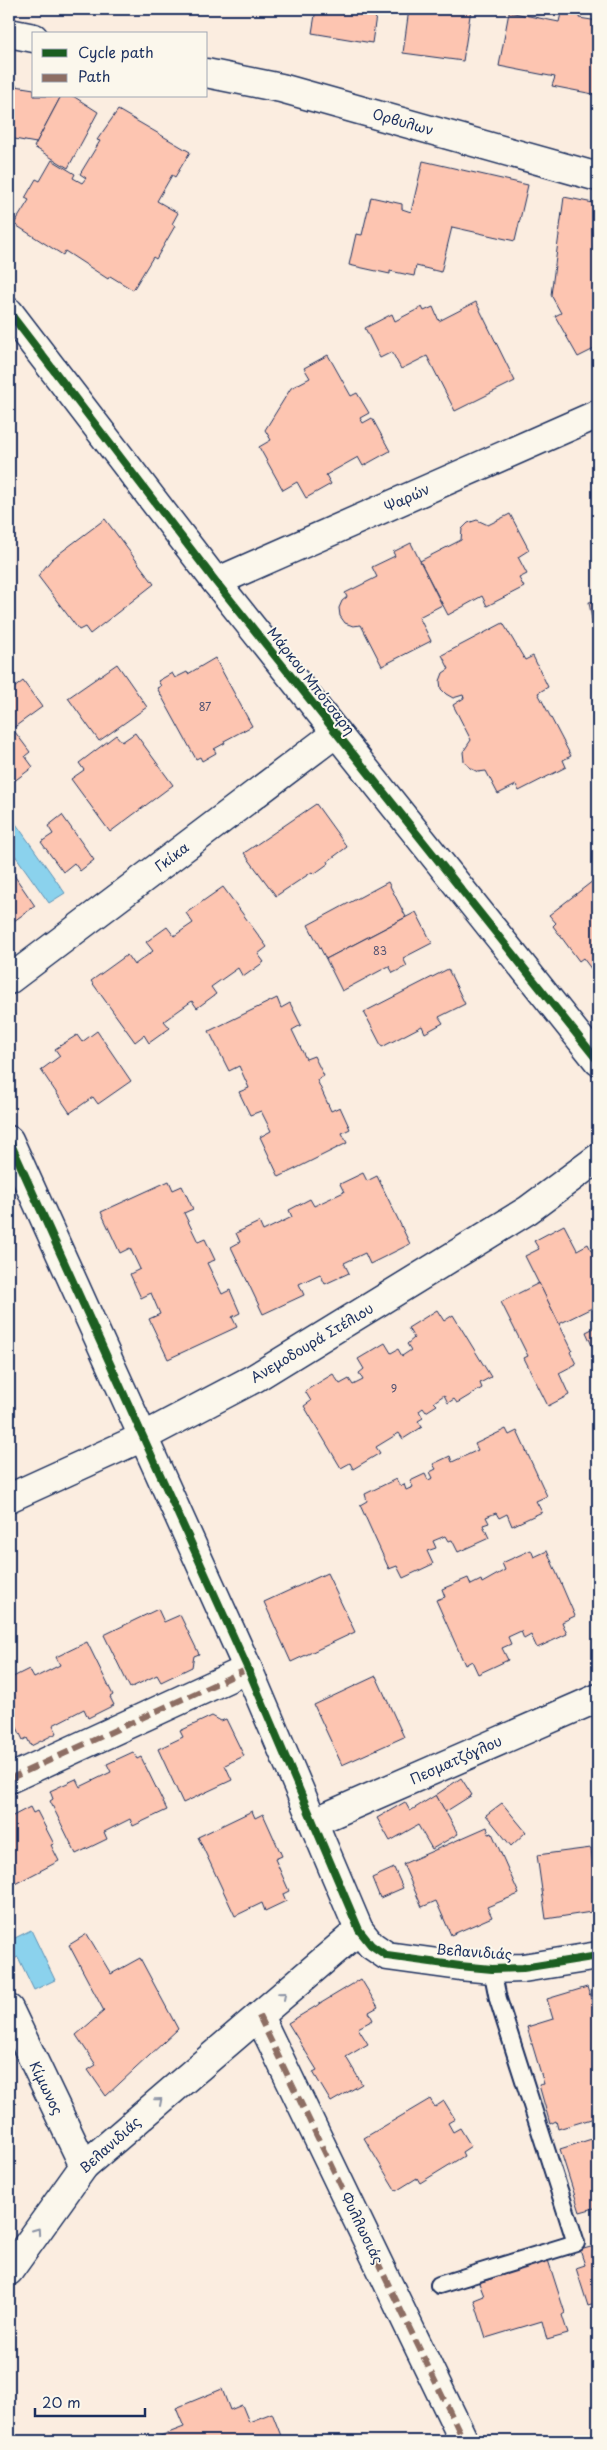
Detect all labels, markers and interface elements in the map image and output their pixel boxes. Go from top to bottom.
legend [32,32,208,98]
text: Cycle path [78,40,154,63]
text: Path [78,64,110,87]
street label: Ορβυλων [370,103,436,140]
street label: Ψαρών [381,478,433,517]
street label: Μάρκου Μπότσαρη [263,622,360,739]
house number: 87 [199,698,211,715]
street label: Γκίκα [150,837,193,876]
house number: 83 [373,942,387,959]
street label: Ανεμοδουρά Στέλιου [246,1298,377,1388]
house number: 9 [391,1380,397,1397]
street label: Πεσματζόγλου [406,1730,505,1789]
street label: Βελανιδιάς [435,1938,513,1965]
one-way arrow [277,1992,286,2001]
street label: Κίμωνος [24,2057,68,2118]
one-way arrow [154,2098,163,2107]
street label: Βελανιδιάς [74,2111,145,2178]
street label: Φυλλωσιάς [336,2188,389,2267]
one-way arrow [31,2228,40,2237]
scale bar [35,2385,145,2417]
text: 20 m [42,2390,81,2413]

